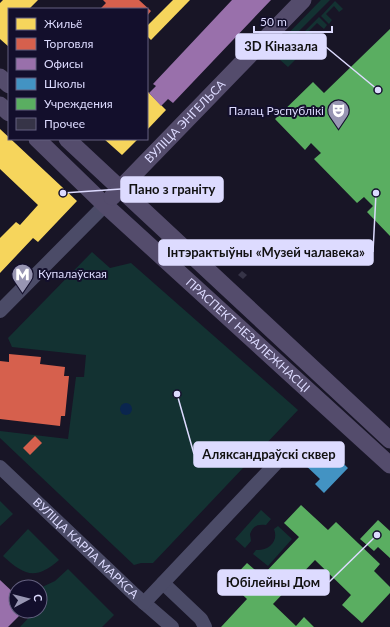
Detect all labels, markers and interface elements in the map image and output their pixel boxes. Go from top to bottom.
legend [8,8,148,140]
scale bar [254,8,332,34]
text: 50 m [260,14,287,29]
text: Жильё [44,16,82,31]
callout: 3D Кіназала [236,34,326,59]
text: Торговля [44,36,94,51]
text: 3D Кіназала [244,38,318,54]
text: Офисы [44,56,83,71]
text: Школы [44,76,85,91]
street label: ВУЛІЦА ЭНГЕЛЬСА [141,76,229,166]
text: Учреждения [44,96,113,111]
theatre icon: Палац Рэспублікі [326,98,352,131]
place label: Палац Рэспублікі [229,103,324,118]
text: Прочее [44,116,85,131]
callout: Пано з граніту [121,177,223,202]
text: Пано з граніту [129,181,216,197]
callout: Інтэрактыўны «Музей чалавека» [159,240,373,265]
text: Інтэрактыўны «Музей чалавека» [167,244,365,260]
metro station icon: Купалаўская [9,261,35,294]
place label: Купалаўская [38,266,107,281]
street label: ПРАСПЕКТ НЕЗАЛЕЖНАСЦІ [183,275,313,395]
callout: Аляксандраўскі сквер [194,442,344,467]
text: Аляксандраўскі сквер [201,446,336,462]
street label: ВУЛІЦА КАРЛА МАРКСА [29,495,141,601]
callout: Юбілейны Дом [218,570,329,595]
text: Юбілейны Дом [226,574,320,590]
north arrow [8,579,48,619]

